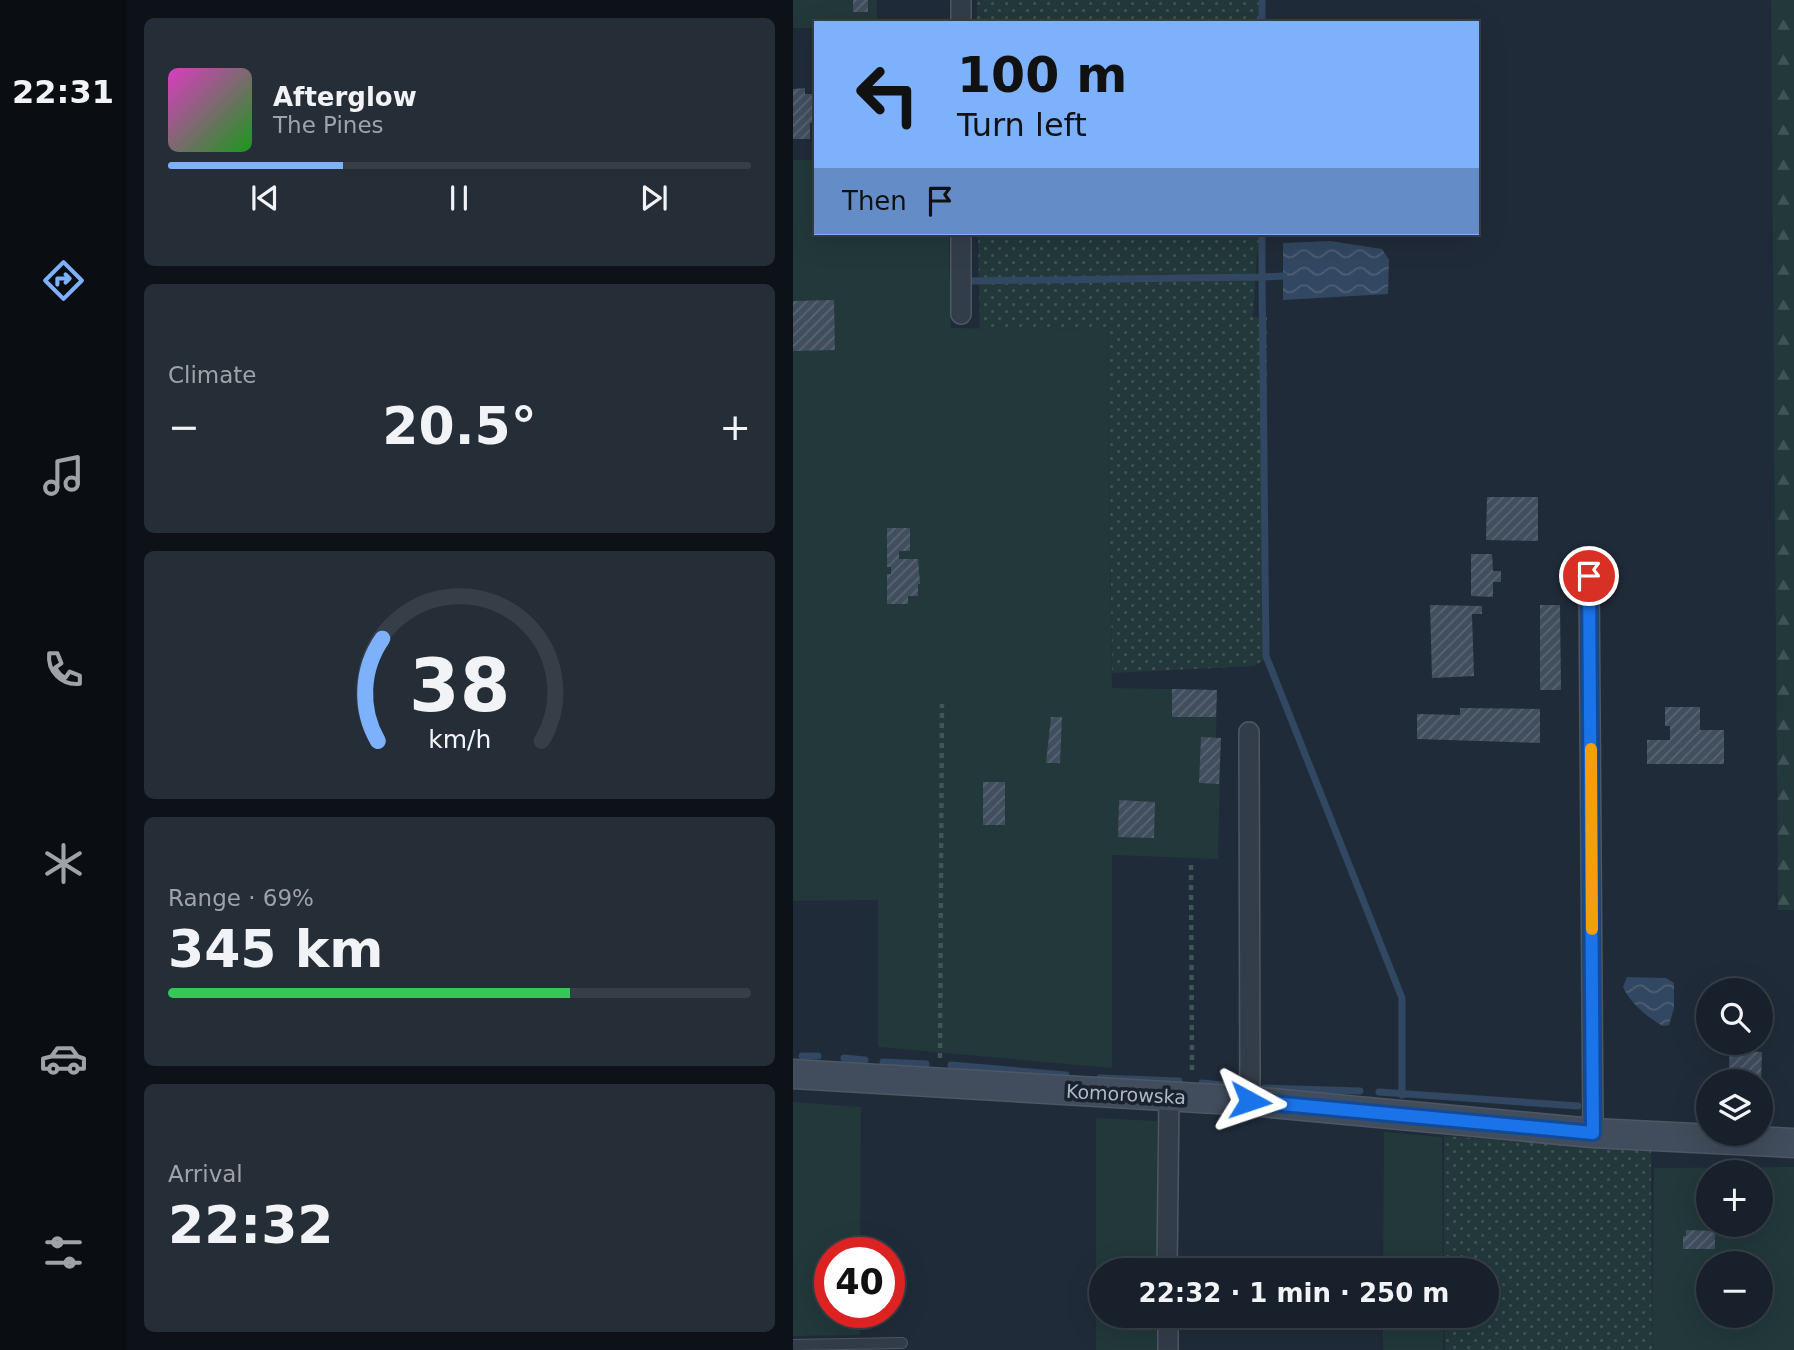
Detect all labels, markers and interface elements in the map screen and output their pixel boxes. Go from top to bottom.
text: 100 m [957,47,1127,104]
icon: left [842,49,933,140]
text: 22:31 [12,73,114,111]
text: Afterglow [273,82,417,112]
text: Turn left [957,106,1087,144]
text: The Pines [273,112,384,138]
icon: previous [246,179,284,217]
icon: pause [440,179,478,217]
icon: next [635,179,673,217]
icon: arrive [921,182,959,220]
text: Then [842,186,907,216]
icon: directions [39,256,88,305]
text: Climate [168,362,257,388]
text: 20.5° [382,396,537,456]
text: − [168,405,200,449]
text: + [719,405,751,449]
icon: music [39,451,88,500]
pin [1559,546,1619,606]
icon: arrive [1570,557,1608,595]
text: 38 [409,643,510,728]
icon: phone [39,645,88,694]
text: km/h [428,725,491,754]
icon: climate [39,839,88,888]
text: Range · 69% [168,885,314,911]
text: 345 km [168,919,383,979]
map controls [1696,978,1773,1328]
button: search [1696,978,1773,1055]
icon: car [39,1034,88,1083]
position arrow [1213,1064,1287,1138]
button: layers [1696,1069,1773,1146]
street label: Komorowska [1065,1080,1187,1108]
button: + [1696,1160,1773,1237]
text: Arrival [168,1161,243,1187]
text: 22:32 [168,1195,334,1255]
icon: filters [39,1228,88,1277]
speed limit sign: 40 [814,1237,905,1328]
button: − [1696,1251,1773,1328]
text: 22:32 · 1 min · 250 m [1139,1278,1449,1308]

